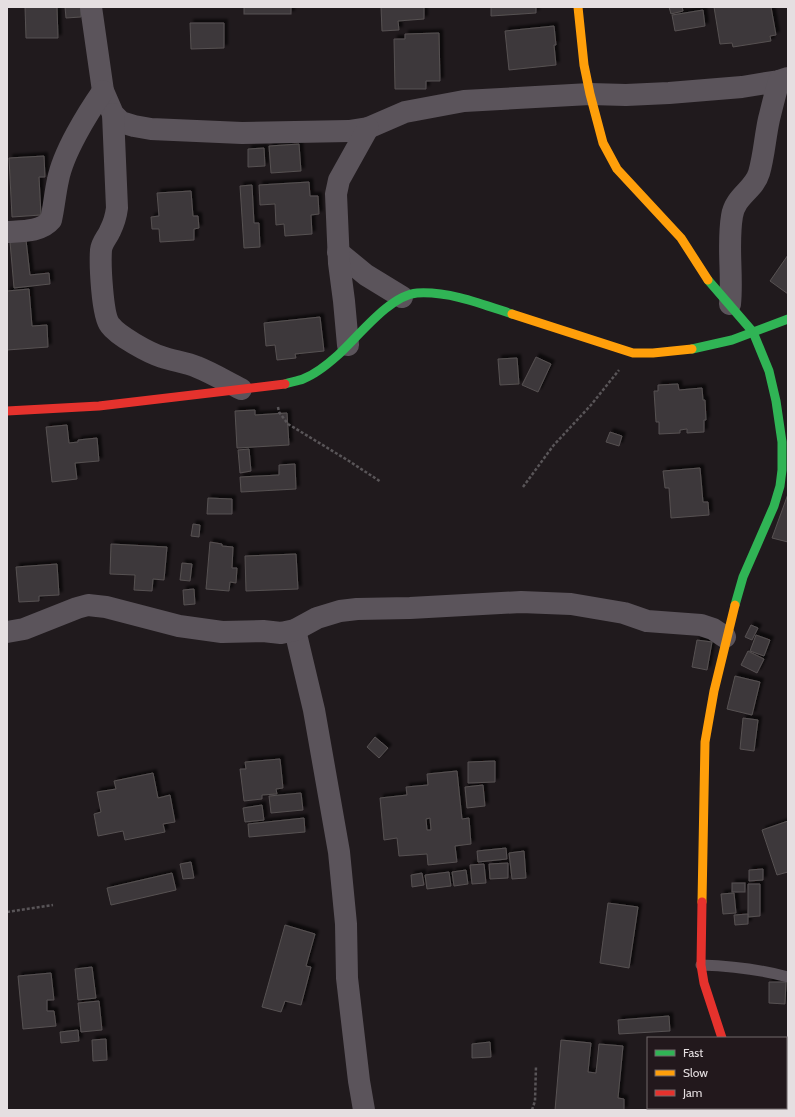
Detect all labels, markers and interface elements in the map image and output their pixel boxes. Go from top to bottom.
legend [647,1037,787,1109]
text: Fast [683,1045,703,1060]
text: Slow [683,1065,708,1080]
text: Jam [682,1085,702,1100]

